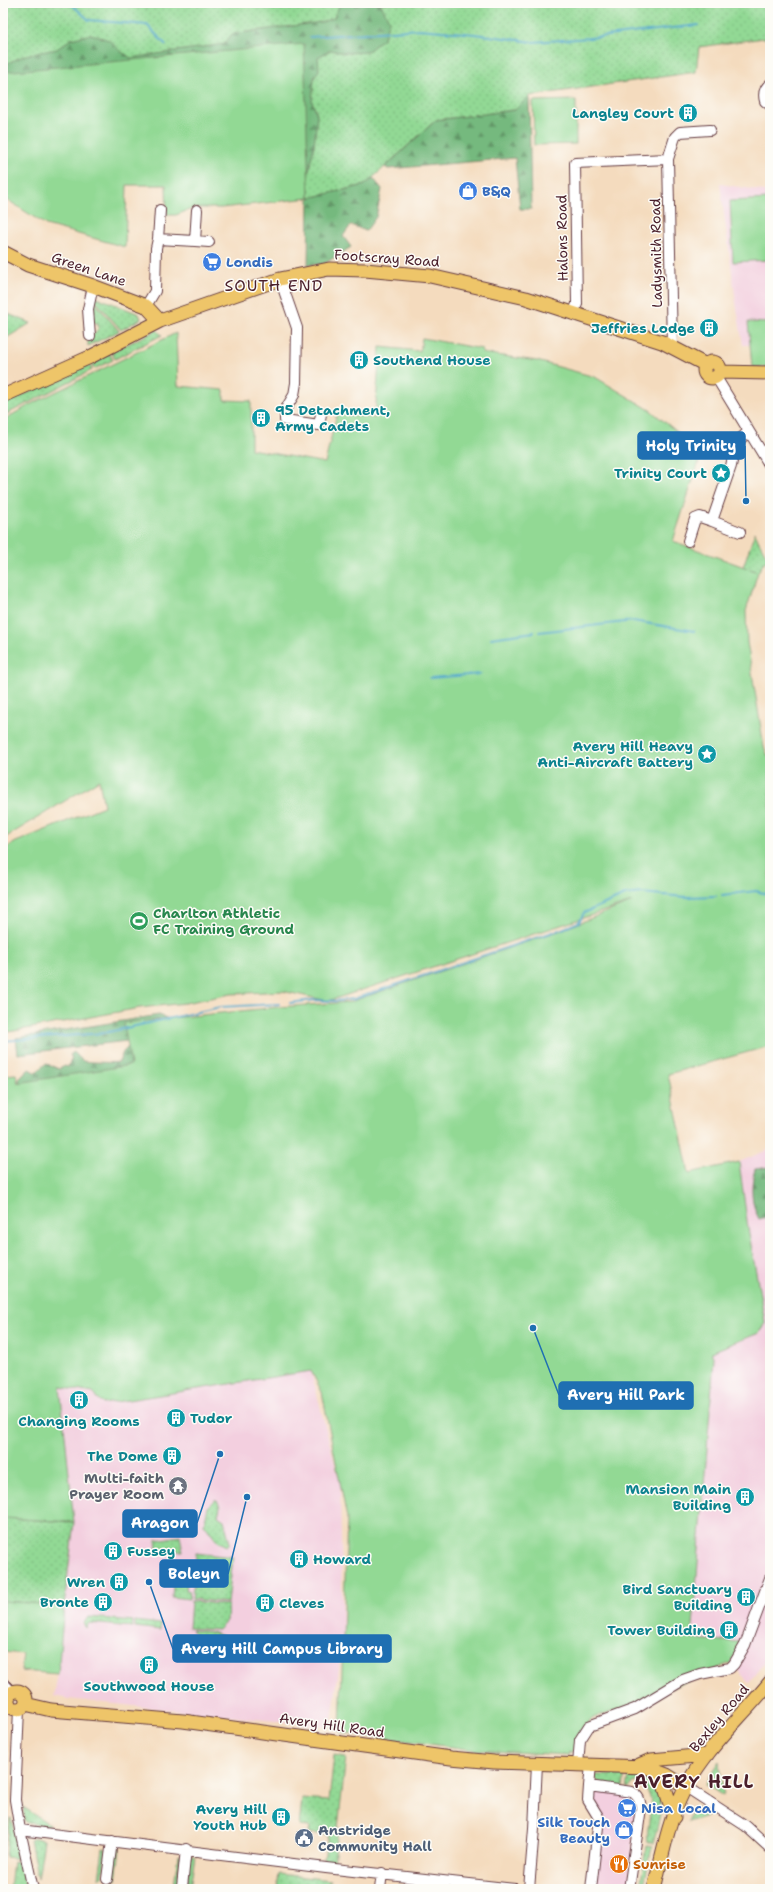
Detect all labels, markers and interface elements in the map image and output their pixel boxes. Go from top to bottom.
building icon: Langley Court [677,102,699,124]
place label: Langley Court [572,104,674,122]
shop icon: B&Q [457,180,479,202]
place label: B&Q [482,182,511,200]
street label: Halons Road [552,194,572,281]
street label: Ladysmith Road [646,198,666,308]
street label: Footscray Road [334,245,441,271]
street label: Green Lane [49,248,129,290]
supermarket icon: Londis [201,251,223,273]
place label: Londis [226,253,273,271]
district label: SOUTH END [225,275,323,296]
building icon: Jeffries Lodge [698,317,720,339]
place label: Jeffries Lodge [591,319,695,337]
building icon: Southend House [348,349,370,371]
place label: Southend House [373,351,491,369]
place label: 95 Detachment, Army Cadets [275,401,390,435]
building icon: 95 Detachment, Army Cadets [250,407,272,429]
callout: Holy Trinity [638,432,745,459]
text: Holy Trinity [646,436,736,456]
place icon: Trinity Court [710,462,732,484]
place label: Trinity Court [614,464,707,482]
place label: Avery Hill Heavy Anti-Aircraft Battery [537,737,693,771]
place icon: Avery Hill Heavy Anti-Aircraft Battery [696,743,718,765]
place label: Charlton Athletic FC Training Ground [153,904,295,938]
sports icon: Charlton Athletic FC Training Ground [128,910,150,932]
callout: Avery Hill Park [559,1382,693,1409]
text: Avery Hill Park [567,1385,685,1405]
building icon: Changing Rooms [68,1389,90,1411]
building icon: Tudor [165,1407,187,1429]
place label: Tudor [190,1409,233,1427]
place label: Changing Rooms [18,1412,140,1430]
building icon: The Dome [161,1445,183,1467]
place label: The Dome [87,1447,158,1465]
place label: Multi-faith Prayer Room [69,1469,164,1503]
temple icon: Multi-faith Prayer Room [167,1475,189,1497]
place label: Mansion Main Building [625,1480,731,1514]
building icon: Mansion Main Building [734,1486,756,1508]
callout: Aragon [123,1510,197,1537]
text: Aragon [131,1513,189,1533]
building icon: Fussey [102,1540,124,1562]
place label: Fussey [127,1542,175,1560]
building icon: Howard [288,1548,310,1570]
place label: Howard [313,1550,371,1568]
callout: Boleyn [160,1560,228,1587]
text: Boleyn [168,1564,220,1584]
building icon: Wren [108,1571,130,1593]
place label: Wren [67,1573,105,1591]
place label: Bird Sanctuary Building [623,1580,732,1614]
building icon: Bird Sanctuary Building [735,1586,757,1608]
building icon: Bronte [92,1591,114,1613]
building icon: Cleves [254,1592,276,1614]
place label: Bronte [40,1593,89,1611]
place label: Cleves [279,1594,324,1612]
building icon: Tower Building [718,1619,740,1641]
place label: Tower Building [607,1621,715,1639]
callout: Avery Hill Campus Library [173,1635,391,1662]
text: Avery Hill Campus Library [181,1639,383,1659]
building icon: Southwood House [138,1654,160,1676]
place label: Southwood House [84,1677,214,1695]
street label: Bexley Road [685,1680,753,1756]
street label: Avery Hill Road [278,1709,386,1741]
district label: AVERY HILL [634,1770,754,1794]
supermarket icon: Nisa Local [616,1797,638,1819]
place label: Nisa Local [641,1799,716,1817]
place label: Avery Hill Youth Hub [193,1800,267,1834]
building icon: Avery Hill Youth Hub [270,1806,292,1828]
place label: Silk Touch Beauty [537,1813,610,1847]
shop icon: Silk Touch Beauty [613,1819,635,1841]
place label: Anstridge Community Hall [318,1821,432,1855]
public building icon: Anstridge Community Hall [293,1827,315,1849]
restaurant icon: Sunrise [608,1853,630,1875]
place label: Sunrise [633,1855,686,1873]

